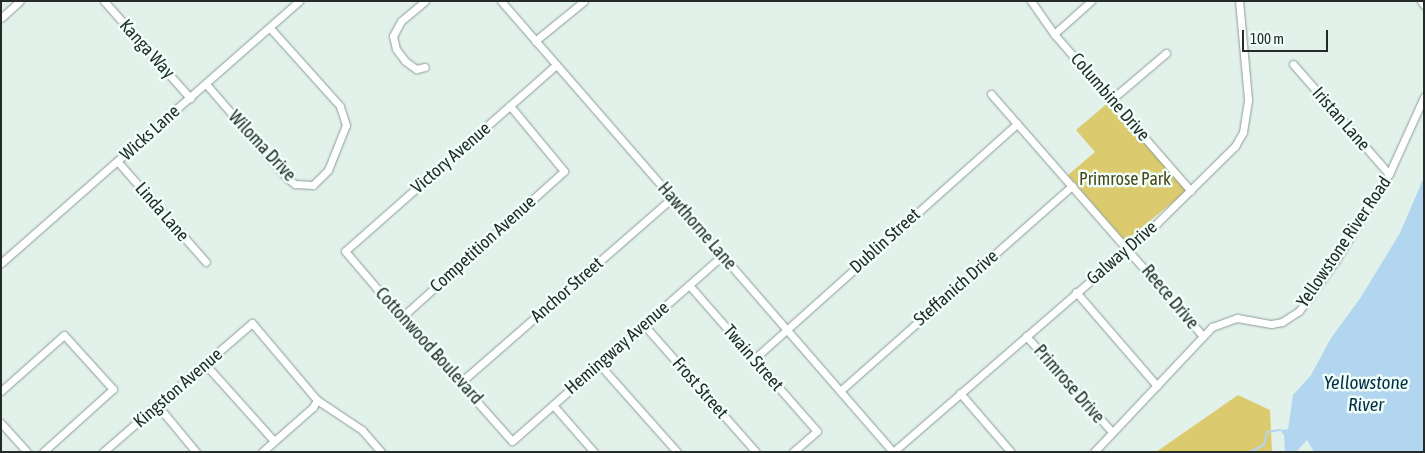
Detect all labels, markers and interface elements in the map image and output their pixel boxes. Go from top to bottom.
street label: Kanga Way [115,15,179,83]
scale bar [1245,20,1331,52]
text: 100 m [1250,30,1284,47]
street label: Columbine Drive [1066,48,1154,146]
street label: Iristan Lane [1307,83,1375,155]
street label: Wicks Lane [116,101,184,165]
street label: Wiloma Drive [224,106,300,186]
street label: Victory Avenue [407,118,495,198]
park label: Primrose Park [1079,168,1171,190]
street label: Yellowstone River Road [1292,172,1396,312]
street label: Linda Lane [130,178,194,246]
street label: Hawthorne Lane [653,178,741,274]
street label: Competition Avenue [426,191,540,297]
street label: Dublin Street [845,204,925,278]
street label: Galway Drive [1082,217,1162,289]
street label: Steffanich Drive [909,246,1003,330]
street label: Anchor Street [526,253,608,327]
street label: Reece Drive [1137,260,1203,334]
street label: Cottonwood Boulevard [371,283,487,409]
street label: Hemingway Avenue [561,297,673,399]
street label: Twain Street [718,320,788,396]
street label: Primrose Drive [1029,340,1109,428]
street label: Kingston Avenue [129,344,227,432]
street label: Frost Street [668,353,732,423]
water label: Yellowstone River [1324,372,1408,416]

